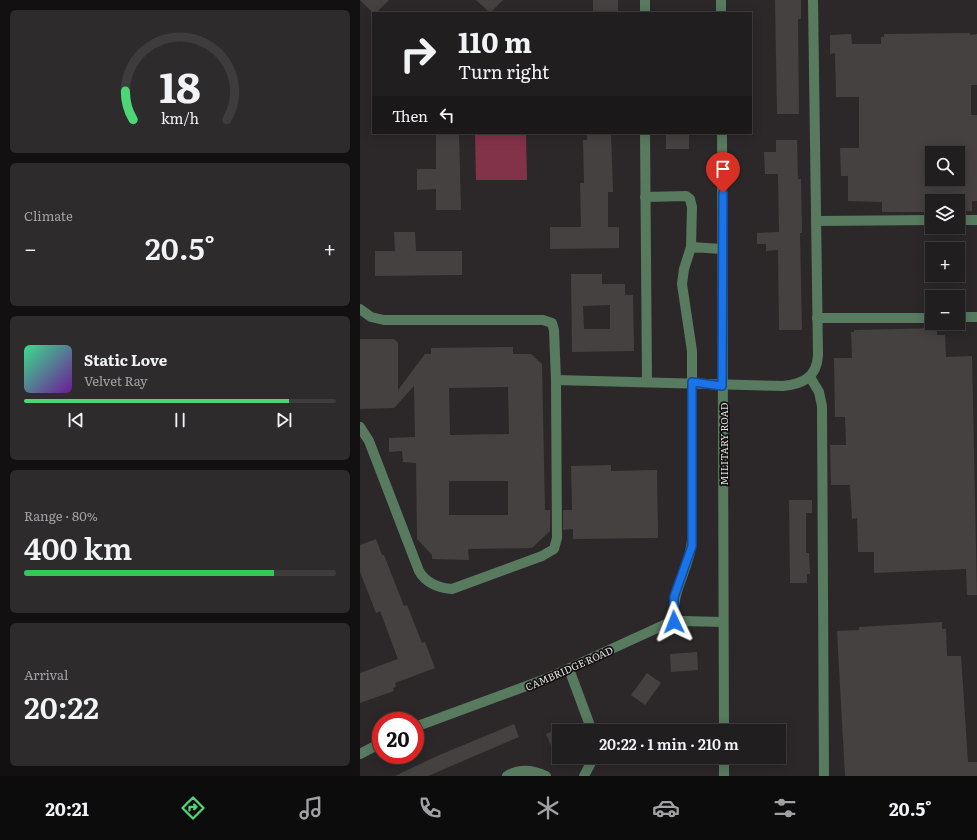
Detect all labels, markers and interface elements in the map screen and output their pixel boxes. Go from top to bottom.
text: 110 m [458,20,532,62]
icon: right [392,28,444,80]
text: 18 [159,53,201,115]
text: Turn right [458,58,549,85]
text: Then [392,104,428,127]
icon: left [436,104,458,126]
text: km/h [161,106,200,127]
map controls [925,146,965,330]
button: search [925,146,965,186]
pin [706,152,740,193]
icon: arrive [712,158,734,180]
button: layers [925,194,965,234]
text: Climate [24,206,73,225]
text: 20.5° [145,225,215,269]
text: − [24,231,37,264]
text: + [323,231,336,264]
button: + [925,242,965,282]
button: − [925,290,965,330]
text: Static Love [84,348,167,371]
text: Velvet Ray [84,371,148,390]
street label: MILITARY ROAD [716,402,731,485]
icon: previous [65,409,87,431]
icon: pause [169,409,191,431]
icon: next [273,409,295,431]
text: Range · 80% [24,506,98,525]
text: 400 km [24,525,132,569]
position arrow [653,601,695,643]
street label: CAMBRIDGE ROAD [523,642,616,694]
text: Arrival [24,665,68,684]
text: 20:22 [24,684,99,728]
speed limit sign: 20 [372,712,424,764]
text: 20:22 · 1 min · 210 m [599,732,739,755]
icon: directions [179,794,207,822]
icon: music [297,794,325,822]
icon: phone [416,794,444,822]
icon: climate [534,794,562,822]
icon: car [652,794,680,822]
icon: filters [771,794,799,822]
text: 20:21 [45,795,89,822]
text: 20.5° [889,795,932,822]

